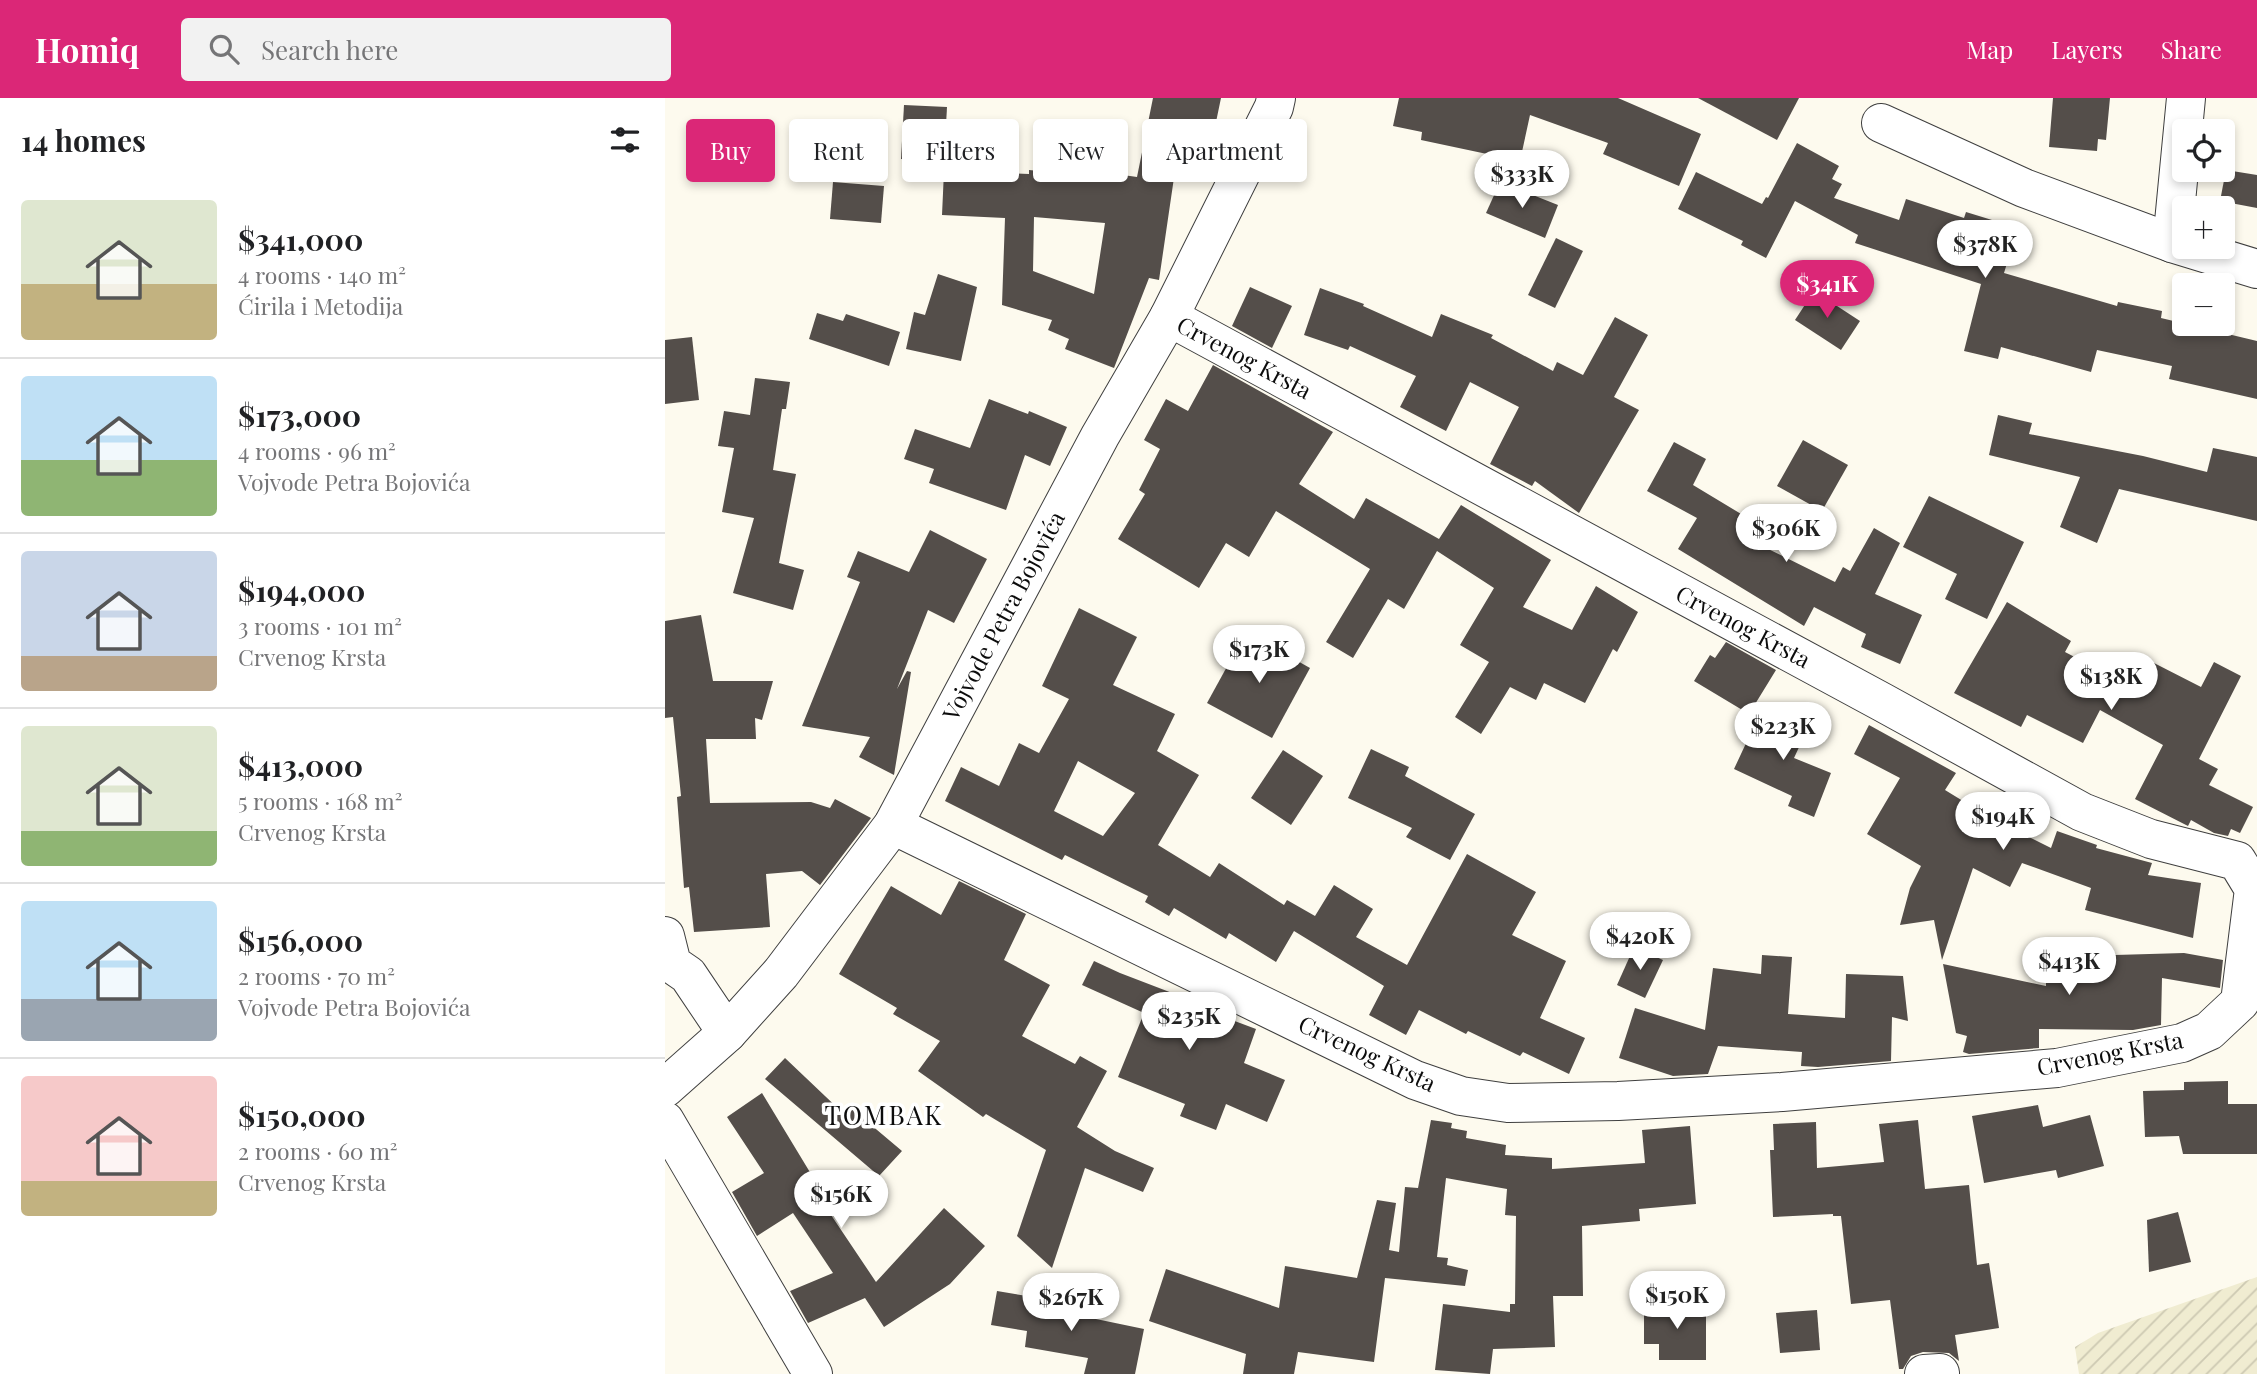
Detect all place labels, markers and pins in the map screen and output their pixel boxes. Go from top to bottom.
pin: $333K [1473,150,1571,210]
pin: $378K [1936,220,2034,280]
pin: $341K [1778,260,1876,320]
pin: $306K [1737,504,1835,564]
pin: $173K [1210,626,1308,685]
pin: $138K [2062,652,2160,712]
pin: $223K [1734,702,1832,762]
pin: $194K [1954,792,2052,852]
pin: $420K [1591,912,1689,972]
pin: $413K [2020,937,2118,997]
pin: $235K [1140,992,1238,1052]
pin: $156K [792,1170,890,1230]
pin: $150K [1628,1272,1726,1331]
pin: $267K [1022,1274,1120,1333]

